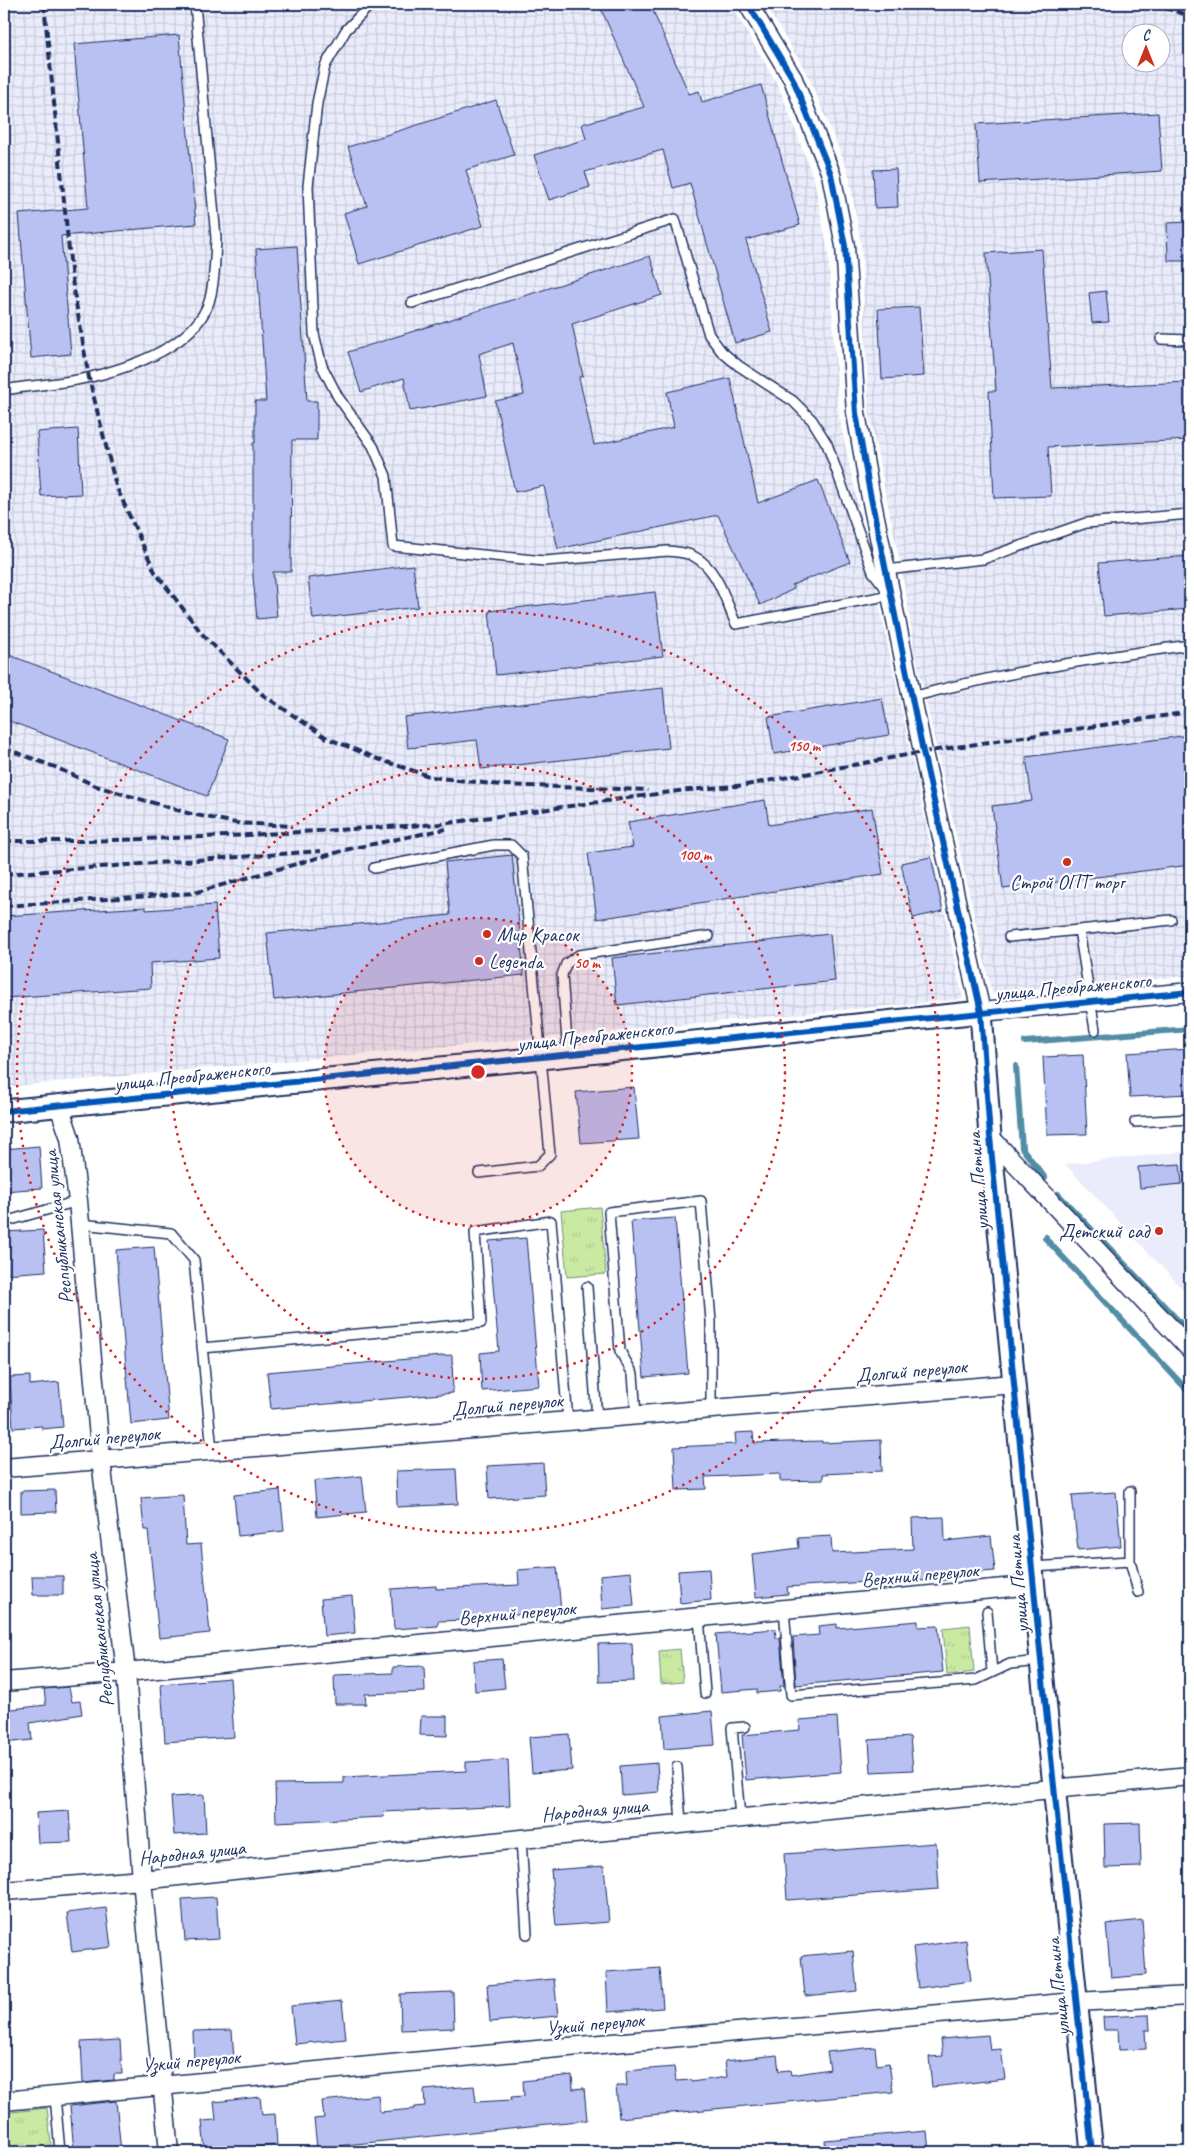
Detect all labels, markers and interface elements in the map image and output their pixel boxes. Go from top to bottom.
north arrow [1122,22,1172,72]
text: С [1143,27,1152,44]
text: 150 m [788,737,822,756]
text: 100 m [679,846,713,865]
marker: Строй ОПТ торг [1061,856,1073,868]
place label: Строй ОПТ торг [1010,870,1127,895]
place label: Мир Красок [497,922,580,947]
marker: Мир Красок [481,928,493,940]
place label: Legenda [489,949,544,974]
text: 50 m [574,954,601,973]
marker: Legenda [473,955,485,967]
street label: улица Преображенского [993,968,1153,1006]
street label: улица Преображенского [515,1015,675,1057]
street label: улица Преображенского [112,1055,272,1097]
centre of rings [469,1063,487,1081]
street label: улица Петина [961,1129,995,1232]
street label: Республиканская улица [37,1147,79,1305]
place label: Детский сад [1059,1219,1151,1244]
marker: Детский сад [1153,1225,1165,1237]
street label: Долгий переулок [854,1354,969,1388]
street label: Долгий переулок [450,1388,565,1422]
street label: Долгий переулок [47,1421,162,1455]
street label: улица Петина [1001,1532,1035,1635]
street label: Республиканская улица [78,1550,120,1708]
street label: Верхний переулок [861,1557,981,1593]
street label: Верхний переулок [458,1595,578,1631]
street label: Народная улица [541,1793,651,1827]
street label: Народная улица [138,1835,248,1871]
street label: улица Петина [1040,1935,1076,2038]
street label: Узкий переулок [545,2007,647,2042]
street label: Узкий переулок [141,2044,243,2079]

